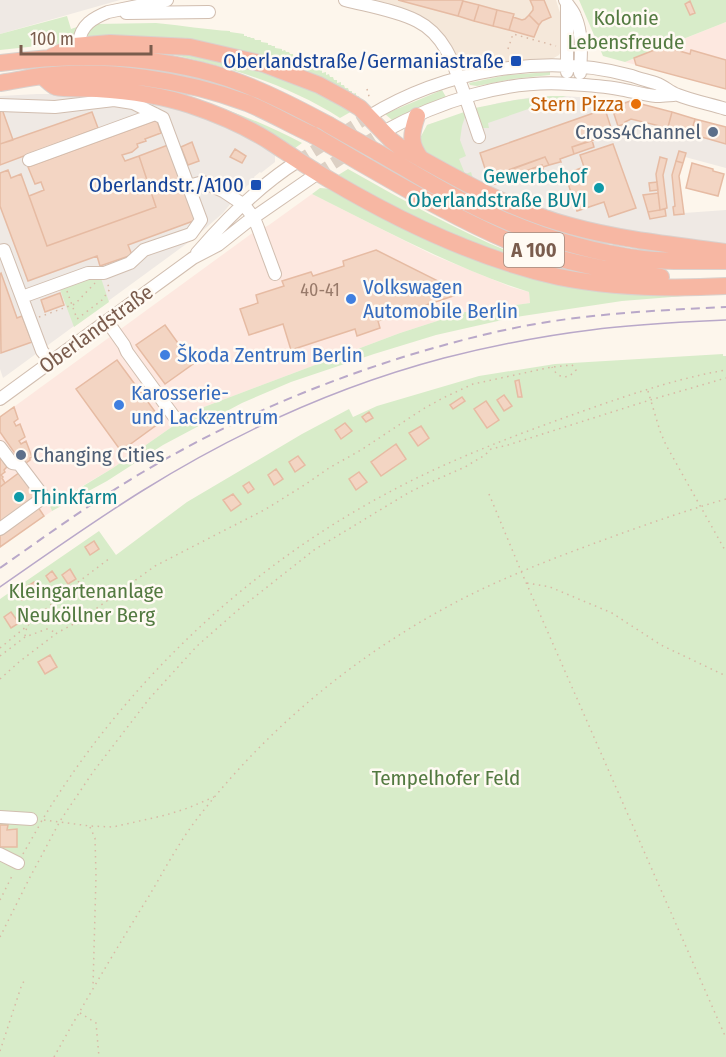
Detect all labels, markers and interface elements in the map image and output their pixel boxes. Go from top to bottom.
park label: Kolonie Lebensfreude [568,5,684,55]
scale bar [21,18,152,56]
text: 100 m [30,28,74,50]
place label: Oberlandstraße/Germaniastraße [223,48,504,74]
marker: Oberlandstraße/Germaniastraße [509,54,523,68]
place label: Stern Pizza [530,91,624,117]
marker: Stern Pizza [629,97,643,111]
place label: Cross4Channel [575,119,701,145]
marker: Cross4Channel [706,125,720,139]
place label: Gewerbehof Oberlandstraße BUVI [408,163,589,213]
place label: Oberlandstr./A100 [89,172,244,198]
marker: Oberlandstr./A100 [249,178,263,192]
marker: Gewerbehof Oberlandstraße BUVI [592,181,606,195]
road number: A 100 [504,233,564,267]
place label: Volkswagen Automobile Berlin [363,274,518,324]
street label: Oberlandstraße [34,279,158,379]
house number: 40-41 [300,279,340,301]
marker: Volkswagen Automobile Berlin [344,292,358,306]
place label: Škoda Zentrum Berlin [177,342,363,368]
marker: Škoda Zentrum Berlin [158,348,172,362]
place label: Karosserie- und Lackzentrum [131,380,278,430]
marker: Karosserie- und Lackzentrum [112,398,126,412]
place label: Changing Cities [33,442,164,468]
marker: Changing Cities [14,448,28,462]
place label: Thinkfarm [31,484,118,510]
marker: Thinkfarm [12,490,26,504]
park label: Kleingartenanlage Neuköllner Berg [8,578,164,628]
park label: Tempelhofer Feld [372,765,520,791]

